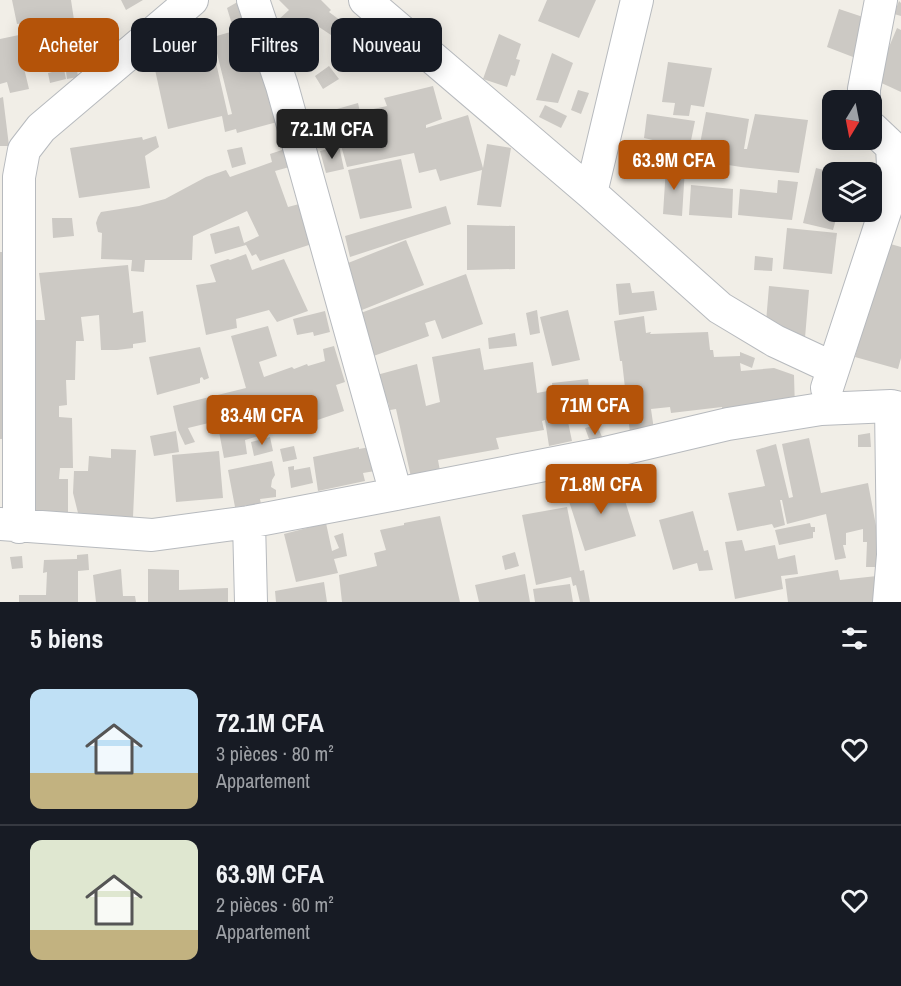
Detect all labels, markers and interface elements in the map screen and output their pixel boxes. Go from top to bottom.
chip: Acheter [18,18,119,72]
chip: Louer [131,18,217,72]
chip: Filtres [229,18,319,72]
chip: Nouveau [331,18,442,72]
north arrow [822,90,882,150]
map controls [822,90,882,222]
pin: 72.1M CFA [263,109,401,160]
text: 72.1M CFA [291,115,373,142]
pin: 63.9M CFA [605,140,743,191]
text: 63.9M CFA [633,146,715,173]
button: layers [822,162,882,222]
pin: 71M CFA [540,385,650,436]
text: 71M CFA [560,391,630,418]
pin: 83.4M CFA [193,395,331,446]
text: 83.4M CFA [221,401,303,428]
pin: 71.8M CFA [532,464,670,515]
text: 71.8M CFA [560,470,642,497]
text: 5 biens [30,621,103,656]
icon: filters [838,622,871,655]
text: 72.1M CFA [216,705,324,740]
icon: home [78,713,150,785]
icon: heart [838,733,871,766]
text: 3 pièces · 80 m² [216,740,334,767]
text: Appartement [216,767,310,794]
text: 63.9M CFA [216,856,324,891]
icon: home [78,864,150,936]
icon: heart [838,884,871,917]
text: 2 pièces · 60 m² [216,891,334,918]
text: Appartement [216,918,310,945]

